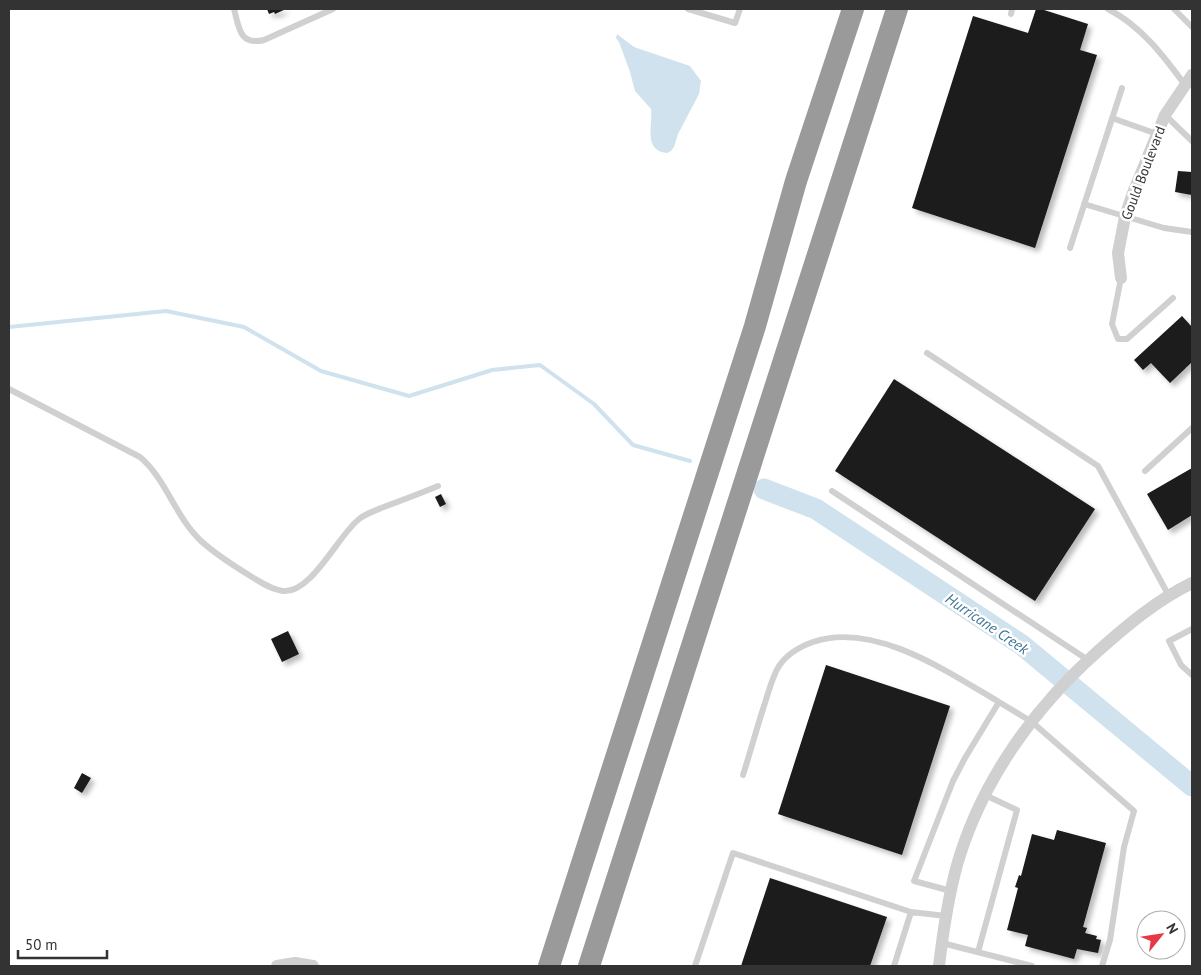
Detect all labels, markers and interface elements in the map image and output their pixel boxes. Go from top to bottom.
street label: Gould Boulevard [1117,124,1169,222]
water label: Hurricane Creek [942,589,1033,659]
north arrow [1136,910,1186,960]
text: N [1162,920,1182,937]
scale bar [18,928,106,960]
text: 50 m [25,935,58,954]

